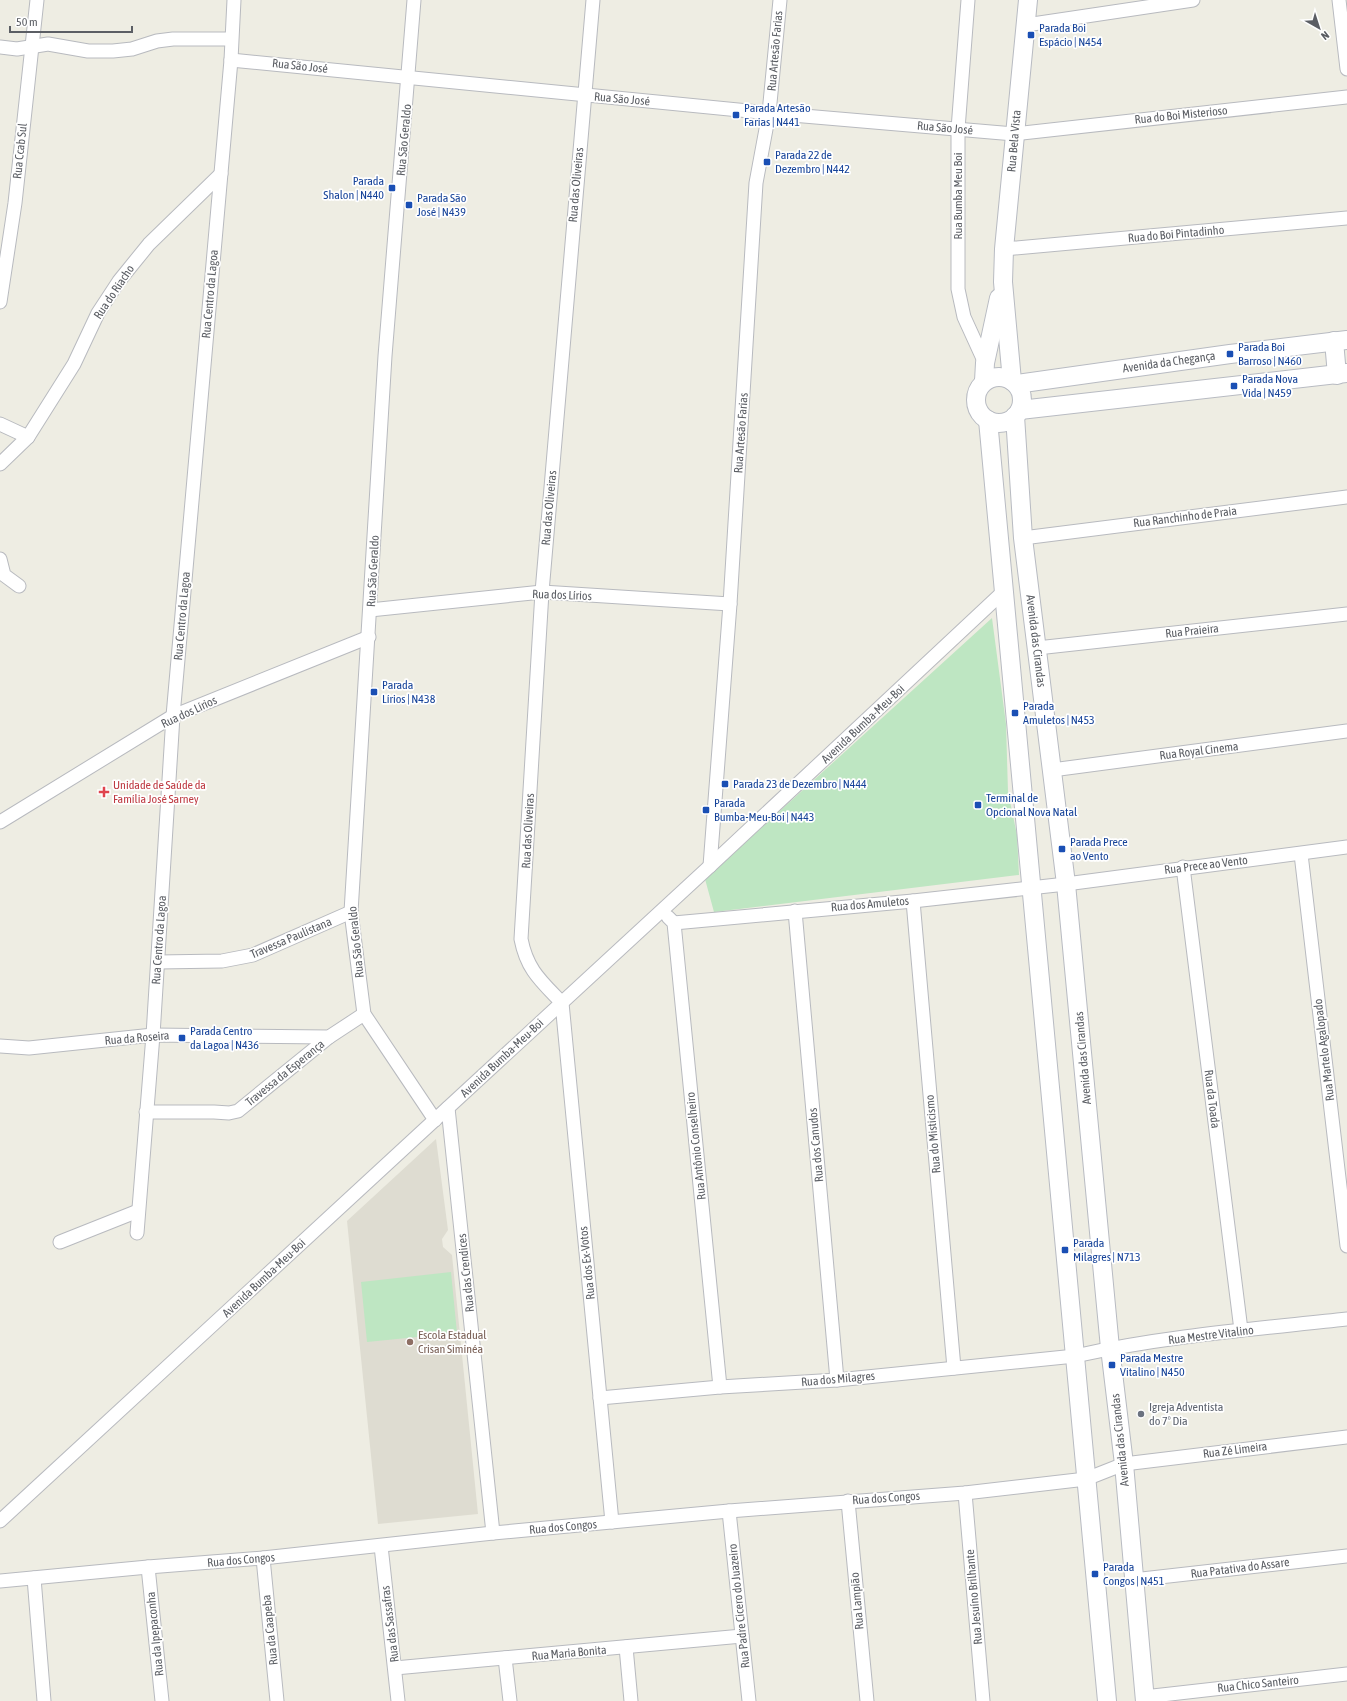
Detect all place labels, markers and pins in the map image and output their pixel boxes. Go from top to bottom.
place label: Parada Boi Espácio | N454 [1039,21,1103,49]
marker: Parada Boi Espácio | N454 [1026,30,1036,40]
place label: Parada Artesão Farias | N441 [744,101,811,129]
marker: Parada Artesão Farias | N441 [731,110,741,120]
place label: Parada 22 de Dezembro | N442 [775,148,850,176]
marker: Parada 22 de Dezembro | N442 [762,157,772,167]
place label: Parada Shalon | N440 [323,174,384,202]
marker: Parada Shalon | N440 [387,183,397,193]
place label: Parada São José | N439 [417,191,467,219]
marker: Parada São José | N439 [404,200,414,210]
place label: Parada Boi Barroso | N460 [1238,340,1302,368]
marker: Parada Boi Barroso | N460 [1225,349,1235,359]
place label: Parada Nova Vida | N459 [1242,372,1298,400]
marker: Parada Nova Vida | N459 [1229,381,1239,391]
place label: Parada Lírios | N438 [382,678,436,706]
marker: Parada Lírios | N438 [369,687,379,697]
place label: Parada Amuletos | N453 [1023,699,1095,727]
marker: Parada Amuletos | N453 [1010,708,1020,718]
place label: Parada 23 de Dezembro | N444 [733,777,867,791]
place label: Unidade de Saúde da Família José Sarney [113,778,206,806]
marker: Parada 23 de Dezembro | N444 [720,779,730,789]
marker: Unidade de Saúde da Família José Sarney [98,786,110,798]
place label: Terminal de Opcional Nova Natal [986,791,1078,819]
place label: Parada Bumba-Meu-Boi | N443 [714,796,814,824]
marker: Terminal de Opcional Nova Natal [973,800,983,810]
marker: Parada Bumba-Meu-Boi | N443 [701,805,711,815]
place label: Parada Prece ao Vento [1070,835,1128,863]
marker: Parada Prece ao Vento [1057,844,1067,854]
place label: Parada Centro da Lagoa | N436 [190,1024,259,1052]
marker: Parada Centro da Lagoa | N436 [177,1033,187,1043]
place label: Parada Milagres | N713 [1073,1236,1141,1264]
marker: Parada Milagres | N713 [1060,1245,1070,1255]
place label: Escola Estadual Crisan Siminéa [418,1328,487,1356]
marker: Escola Estadual Crisan Siminéa [405,1337,415,1347]
place label: Parada Mestre Vitalino | N450 [1120,1351,1185,1379]
marker: Parada Mestre Vitalino | N450 [1107,1360,1117,1370]
place label: Igreja Adventista do 7º Dia [1149,1400,1223,1428]
marker: Igreja Adventista do 7º Dia [1136,1409,1146,1419]
place label: Parada Congos | N451 [1103,1560,1165,1588]
marker: Parada Congos | N451 [1090,1569,1100,1579]

